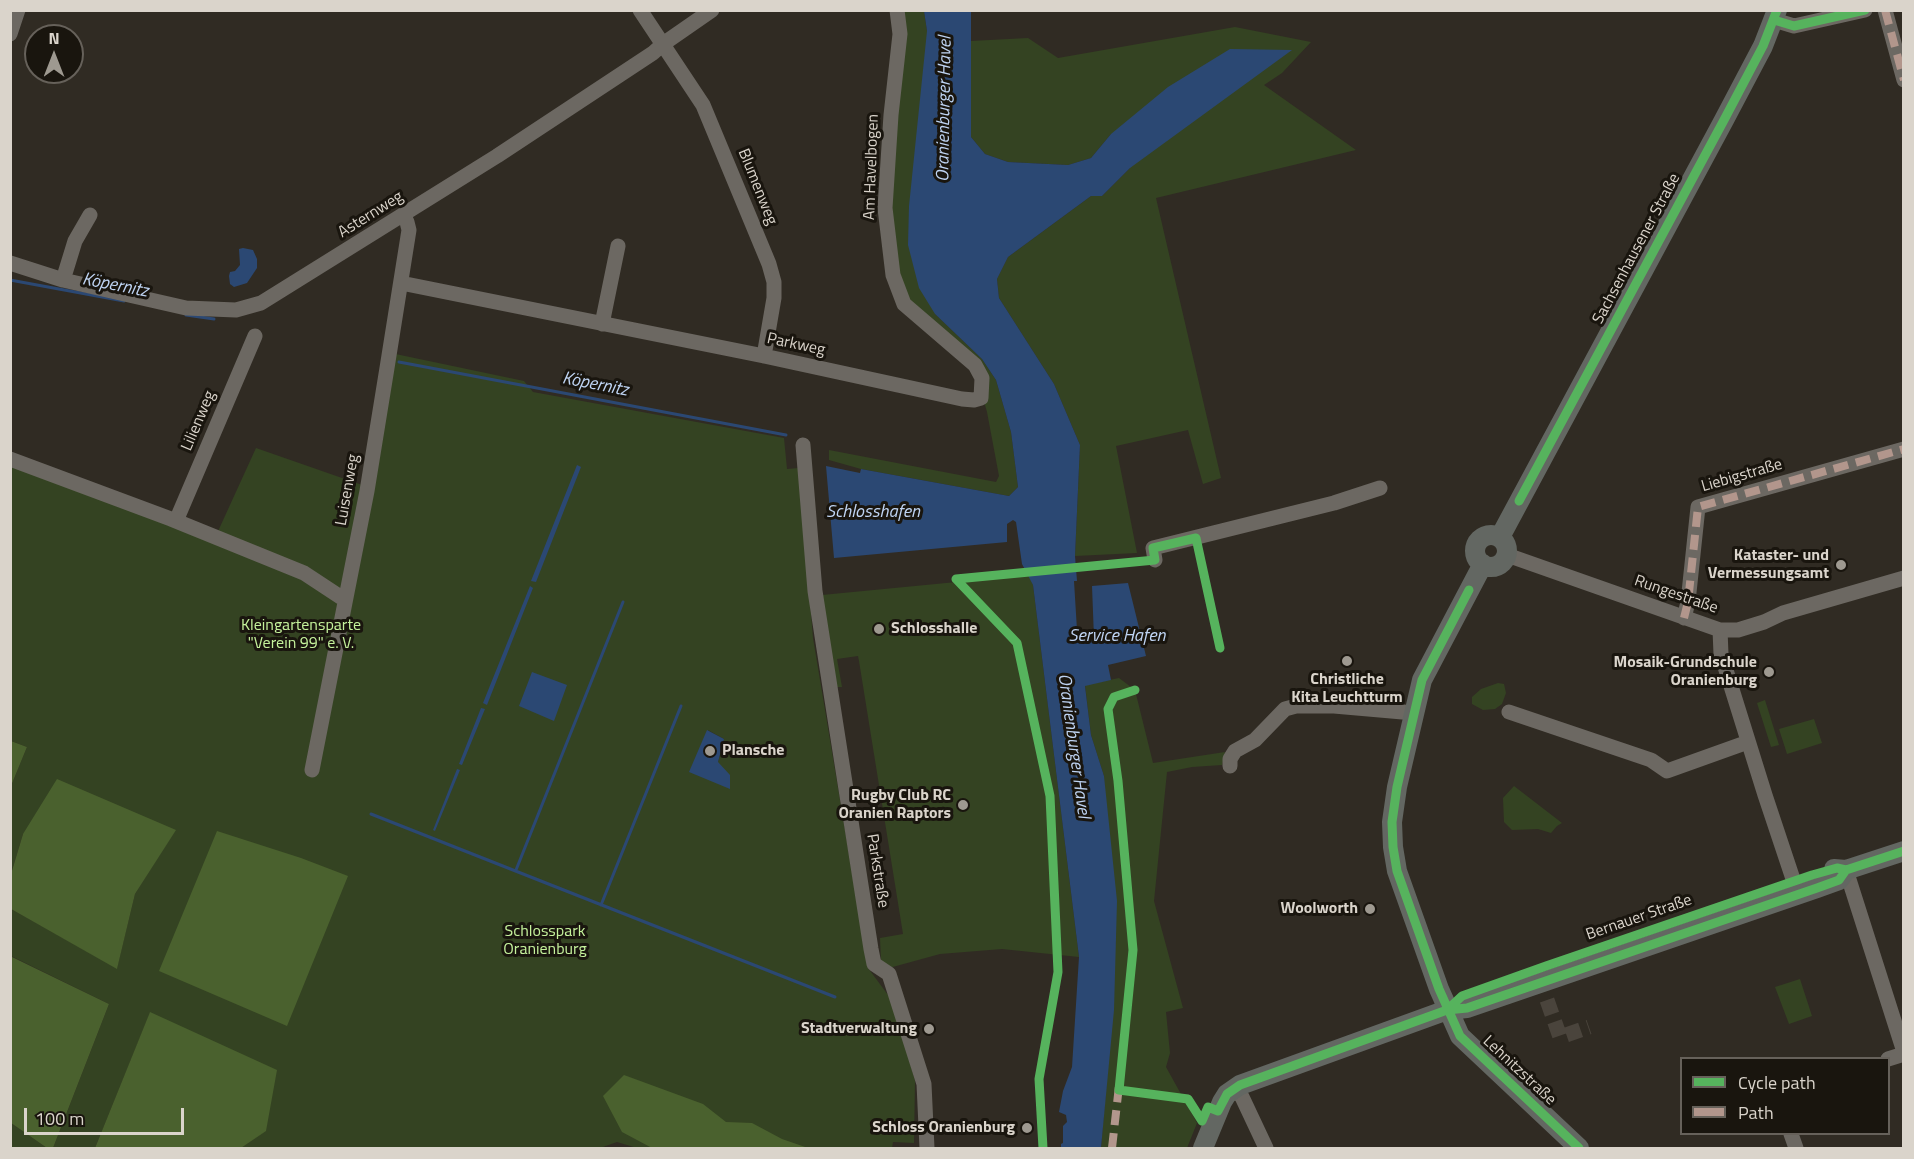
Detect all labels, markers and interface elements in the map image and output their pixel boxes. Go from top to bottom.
north arrow [24,24,84,84]
text: N [48,26,60,50]
water label: Oranienburger Havel [933,36,957,182]
street label: Am Havelbogen [861,114,883,220]
street label: Blumenweg [733,146,781,228]
street label: Sachsenhausener Straße [1589,170,1685,328]
street label: Asternweg [335,187,407,243]
water label: Köpernitz [80,269,150,303]
street label: Parkweg [765,329,827,361]
water label: Köpernitz [560,368,630,402]
street label: Lilienweg [178,388,220,454]
street label: Luisenweg [332,453,364,527]
street label: Liebigstraße [1699,455,1785,497]
water label: Schlosshafen [826,502,920,524]
place label: Kataster- und Vermessungsamt [1708,546,1829,584]
marker: Kataster- und Vermessungsamt [1834,558,1848,572]
street label: Rungestraße [1632,572,1720,618]
park label: Kleingartensparte "Verein 99" e. V. [241,616,361,654]
place label: Schlosshalle [891,619,977,639]
marker: Schlosshalle [872,622,886,636]
water label: Service Hafen [1068,626,1166,648]
place label: Mosaik-Grundschule Oranienburg [1614,653,1757,691]
marker: Christliche Kita Leuchtturm [1340,654,1354,668]
marker: Mosaik-Grundschule Oranienburg [1762,665,1776,679]
place label: Christliche Kita Leuchtturm [1291,670,1403,708]
water label: Oranienburger Havel [1052,672,1094,820]
place label: Plansche [722,741,784,761]
marker: Plansche [703,744,717,758]
place label: Rugby Club RC Oranien Raptors [838,786,951,824]
marker: Rugby Club RC Oranien Raptors [956,798,970,812]
street label: Parkstraße [862,833,892,909]
street label: Bernauer Straße [1584,891,1694,945]
place label: Woolworth [1281,899,1358,919]
marker: Woolworth [1363,902,1377,916]
park label: Schlosspark Oranienburg [503,922,587,960]
place label: Stadtverwaltung [801,1019,917,1039]
marker: Stadtverwaltung [922,1022,936,1036]
street label: Lehnitzstraße [1478,1032,1560,1110]
legend [1680,1057,1890,1135]
text: Cycle path [1738,1069,1816,1096]
scale bar [27,1096,188,1134]
text: Path [1738,1099,1774,1126]
text: 100 m [35,1105,84,1132]
place label: Schloss Oranienburg [872,1118,1015,1138]
marker: Schloss Oranienburg [1020,1121,1034,1135]

